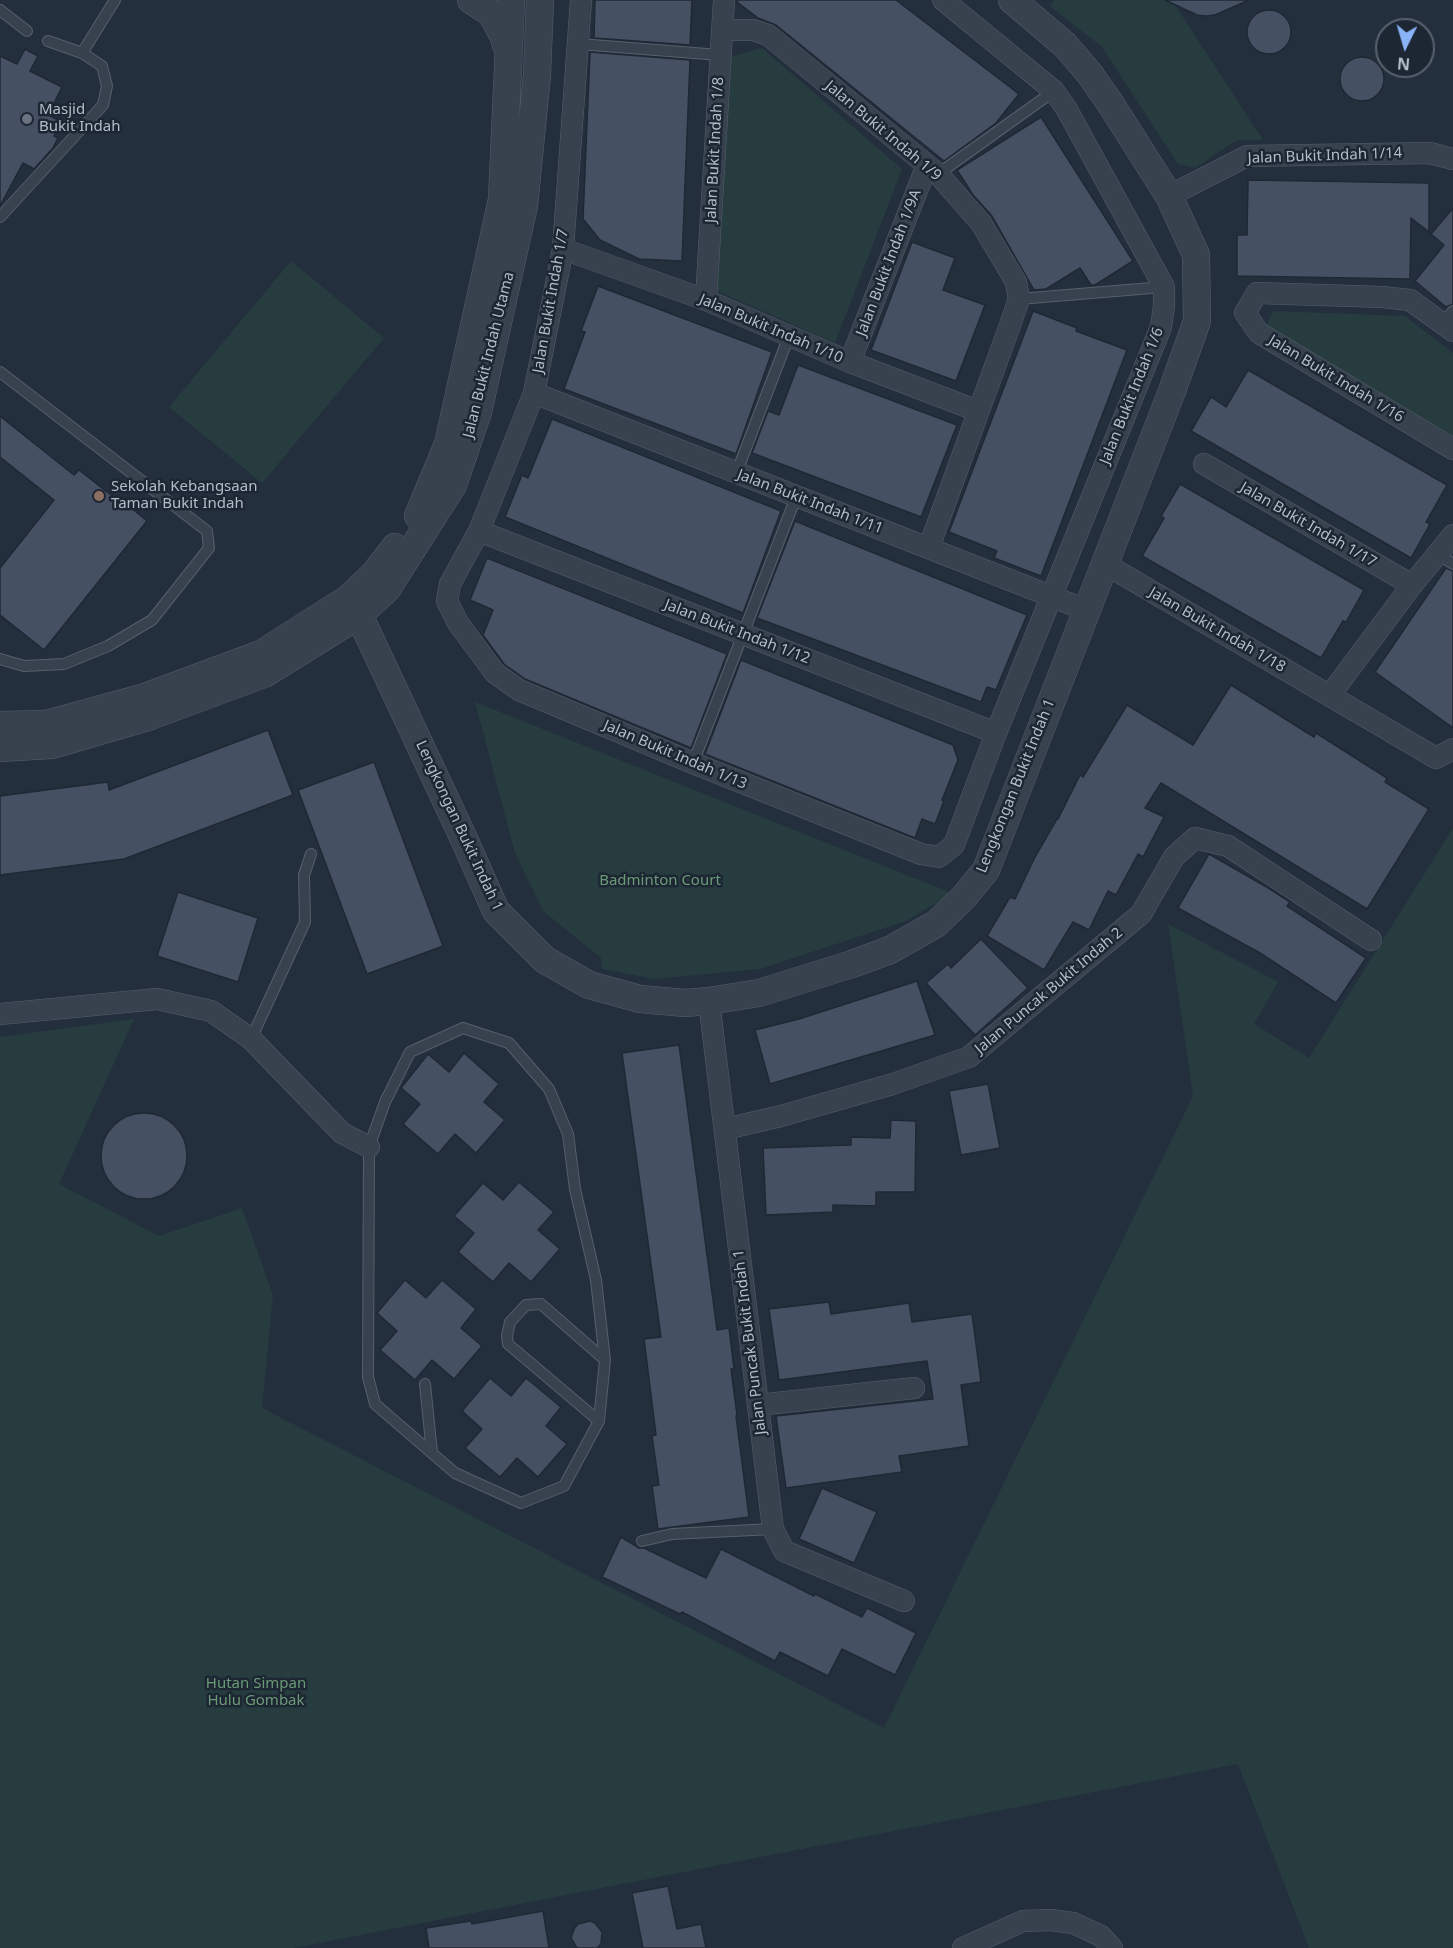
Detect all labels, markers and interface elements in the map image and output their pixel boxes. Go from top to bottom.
north arrow [1375,18,1435,78]
text: N [1396,52,1411,75]
street label: Jalan Bukit Indah 1/8 [702,77,728,223]
street label: Jalan Bukit Indah 1/9 [821,77,945,185]
place label: Masjid Bukit Indah [39,101,120,136]
marker: Masjid Bukit Indah [20,112,34,126]
street label: Jalan Bukit Indah 1/14 [1247,144,1403,168]
street label: Jalan Bukit Indah 1/9A [853,187,925,339]
street label: Jalan Bukit Indah 1/7 [529,228,573,374]
street label: Jalan Bukit Indah Utama [460,270,518,440]
street label: Jalan Bukit Indah 1/10 [696,290,846,368]
street label: Jalan Bukit Indah 1/6 [1096,325,1168,467]
street label: Jalan Bukit Indah 1/16 [1265,331,1407,427]
street label: Jalan Bukit Indah 1/11 [735,466,885,538]
place label: Sekolah Kebangsaan Taman Bukit Indah [111,478,257,513]
street label: Jalan Bukit Indah 1/17 [1237,479,1379,571]
marker: Sekolah Kebangsaan Taman Bukit Indah [92,489,106,503]
street label: Jalan Bukit Indah 1/18 [1146,584,1288,676]
street label: Jalan Bukit Indah 1/12 [662,596,812,668]
street label: Lengkongan Bukit Indah 1 [973,696,1059,876]
street label: Jalan Bukit Indah 1/13 [600,716,750,794]
street label: Lengkongan Bukit Indah 1 [412,738,506,914]
park label: Badminton Court [599,872,721,890]
street label: Jalan Puncak Bukit Indah 2 [972,924,1126,1058]
street label: Jalan Puncak Bukit Indah 1 [730,1248,770,1436]
park label: Hutan Simpan Hulu Gombak [206,1675,306,1710]

